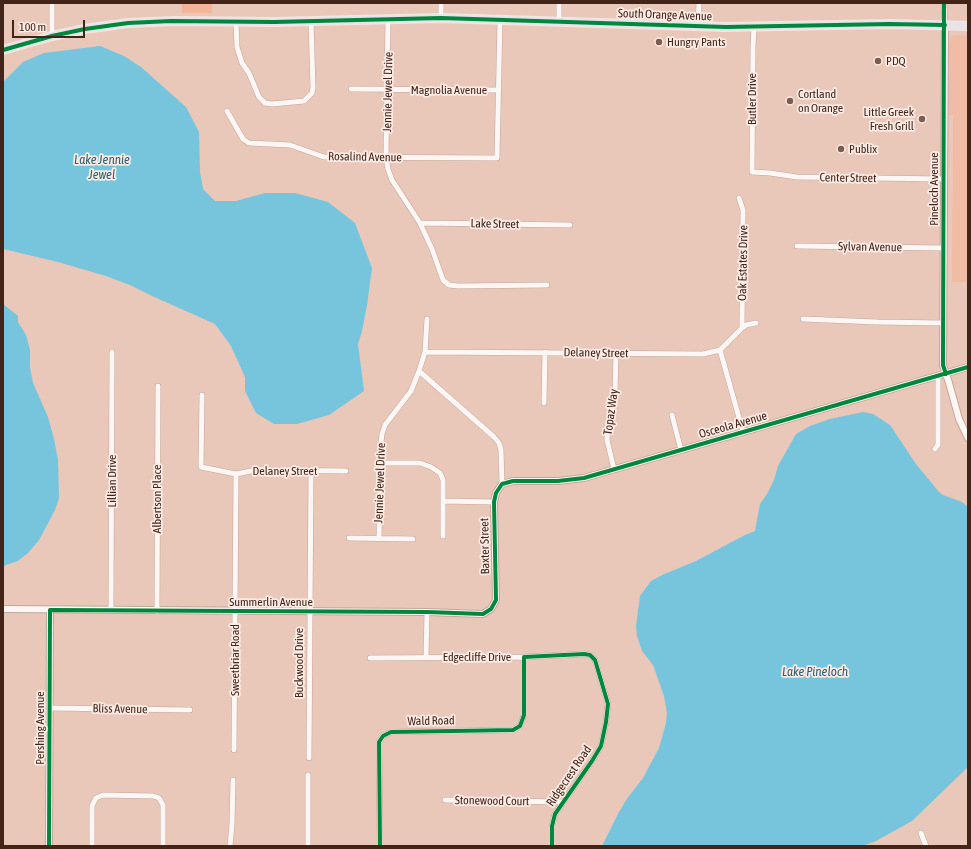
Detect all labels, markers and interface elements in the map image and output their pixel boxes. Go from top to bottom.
street label: South Orange Avenue [618,6,712,24]
scale bar [14,12,87,38]
text: 100 m [19,20,46,34]
place label: Hungry Pants [667,35,726,49]
marker: Hungry Pants [654,37,664,47]
street label: Jennie Jewel Drive [380,52,396,132]
place label: PDQ [886,54,906,68]
marker: PDQ [873,56,883,66]
street label: Butler Drive [745,73,759,125]
street label: Magnolia Avenue [411,83,487,97]
place label: Cortland on Orange [798,87,843,115]
marker: Cortland on Orange [785,96,795,106]
place label: Little Greek Fresh Grill [864,105,914,133]
marker: Little Greek Fresh Grill [917,114,927,124]
place label: Publix [849,142,877,156]
marker: Publix [836,144,846,154]
street label: Rosalind Avenue [328,149,402,165]
water label: Lake Jennie Jewel [74,152,130,183]
street label: Pineloch Avenue [927,152,941,226]
street label: Center Street [819,170,877,186]
street label: Lake Street [471,216,519,232]
street label: Oak Estates Drive [735,225,751,301]
street label: Sylvan Avenue [838,239,902,255]
street label: Delaney Street [563,345,629,361]
street label: Topaz Way [601,388,621,436]
street label: Osceola Avenue [697,408,769,442]
street label: Jennie Jewel Drive [371,442,389,524]
street label: Lillian Drive [105,455,119,507]
street label: Delaney Street [253,464,317,478]
street label: Albertson Place [150,465,164,533]
street label: Baxter Street [477,518,493,574]
street label: Summerlin Avenue [229,595,313,609]
street label: Sweetbriar Road [228,624,242,696]
street label: Buckwood Drive [292,628,306,698]
street label: Edgecliffe Drive [443,650,511,664]
water label: Lake Pineloch [782,664,848,680]
street label: Pershing Avenue [33,691,47,765]
street label: Bliss Avenue [92,701,148,717]
street label: Wald Road [407,713,455,729]
street label: Ridgecrest Road [543,743,595,809]
street label: Stonewood Court [455,793,529,809]

